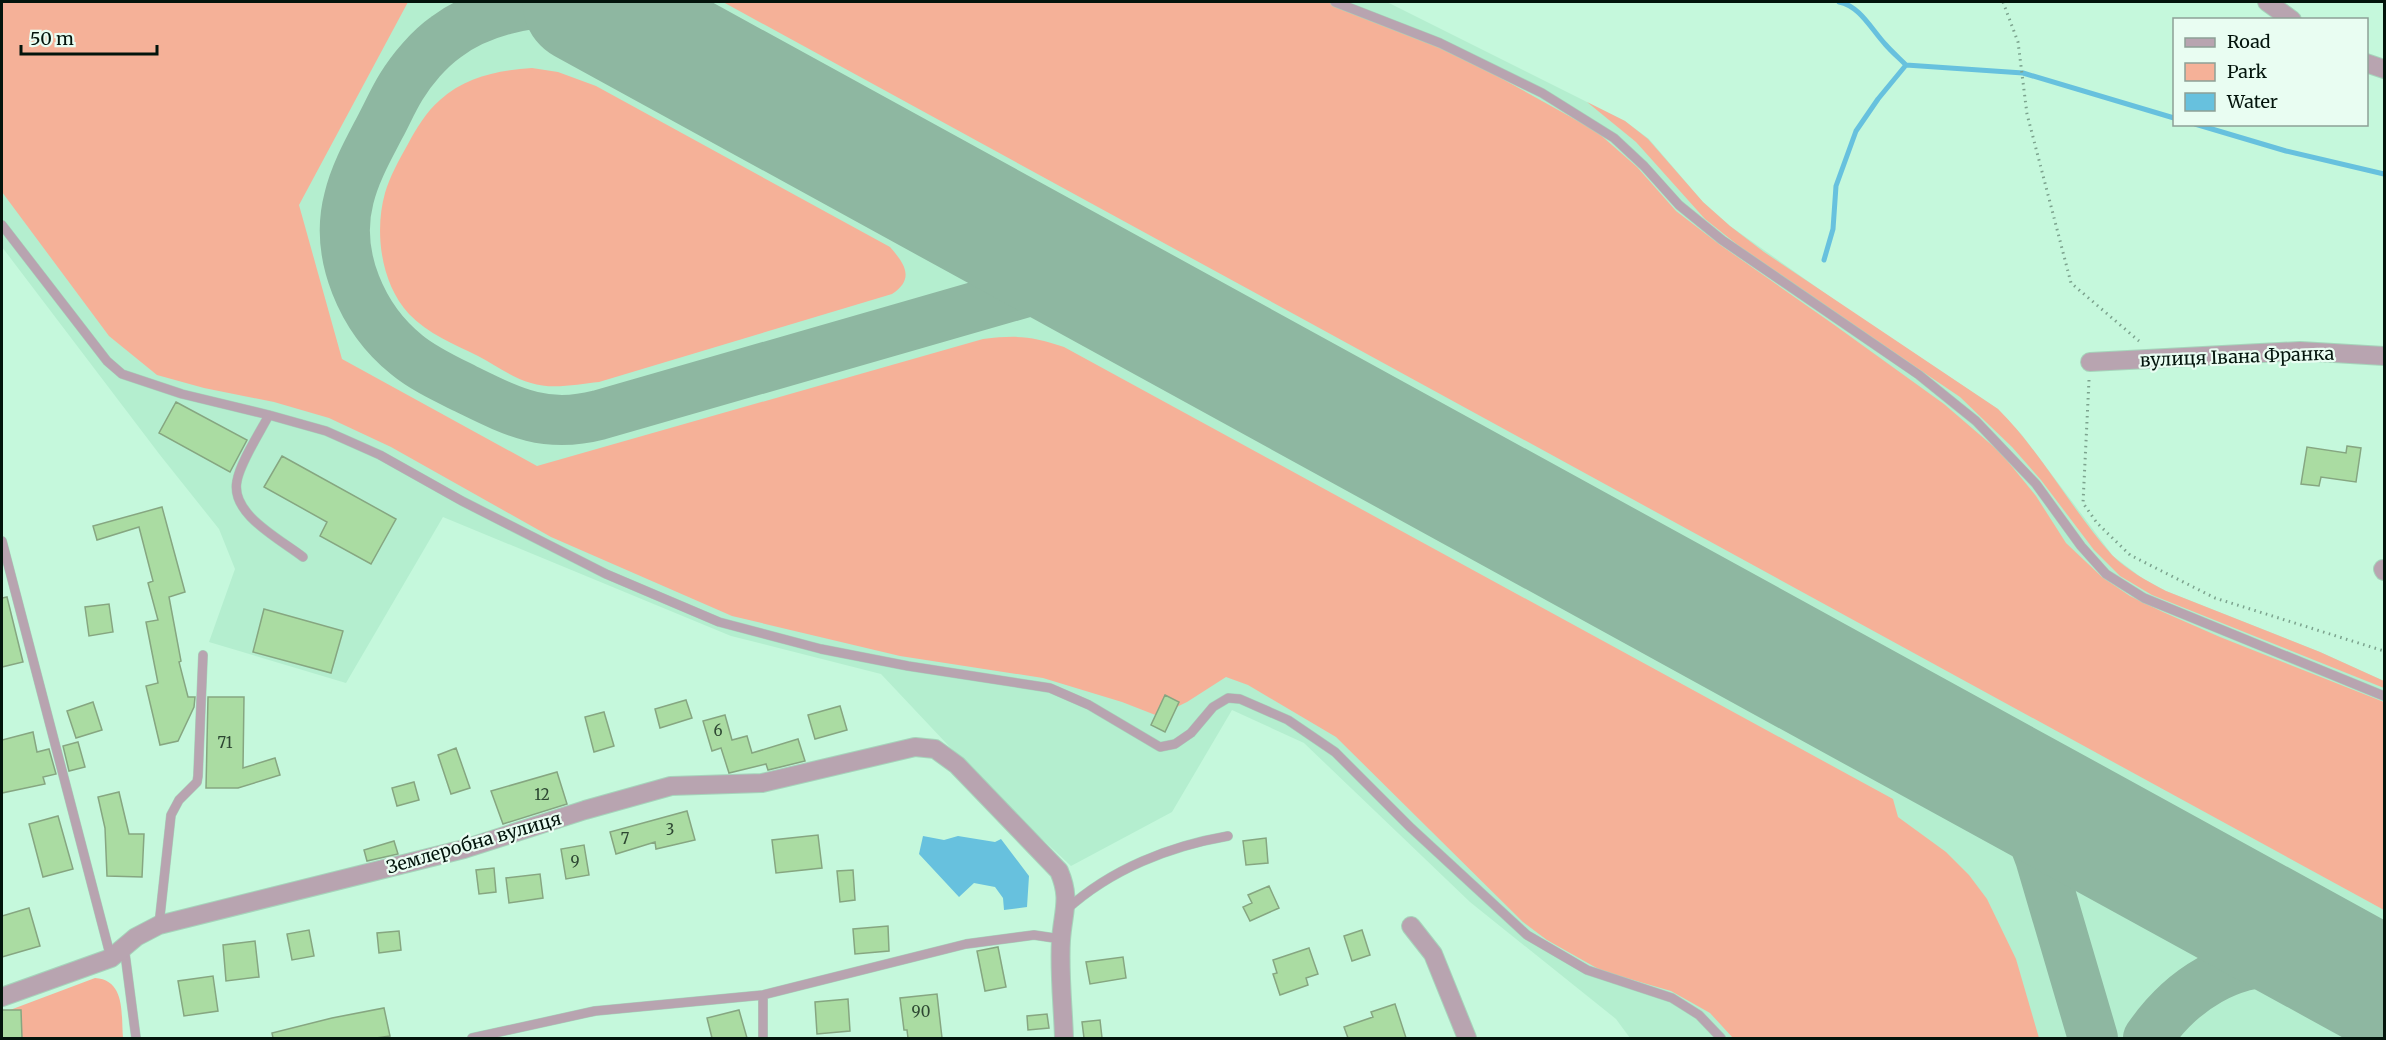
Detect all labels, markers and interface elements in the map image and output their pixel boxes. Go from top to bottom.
scale bar [21,18,158,56]
legend [2173,18,2368,126]
text: 50 m [30,27,74,50]
text: Road [2227,30,2271,53]
text: Park [2227,60,2268,83]
text: Water [2226,90,2278,113]
street label: вулиця Івана Франка [2139,342,2335,371]
house number: 6 [713,721,723,740]
house number: 71 [217,733,233,752]
house number: 12 [534,785,550,804]
street label: Землеробна вулиця [384,806,564,878]
house number: 3 [666,820,674,839]
house number: 7 [621,829,630,848]
house number: 9 [570,852,580,871]
house number: 90 [912,1002,930,1021]

